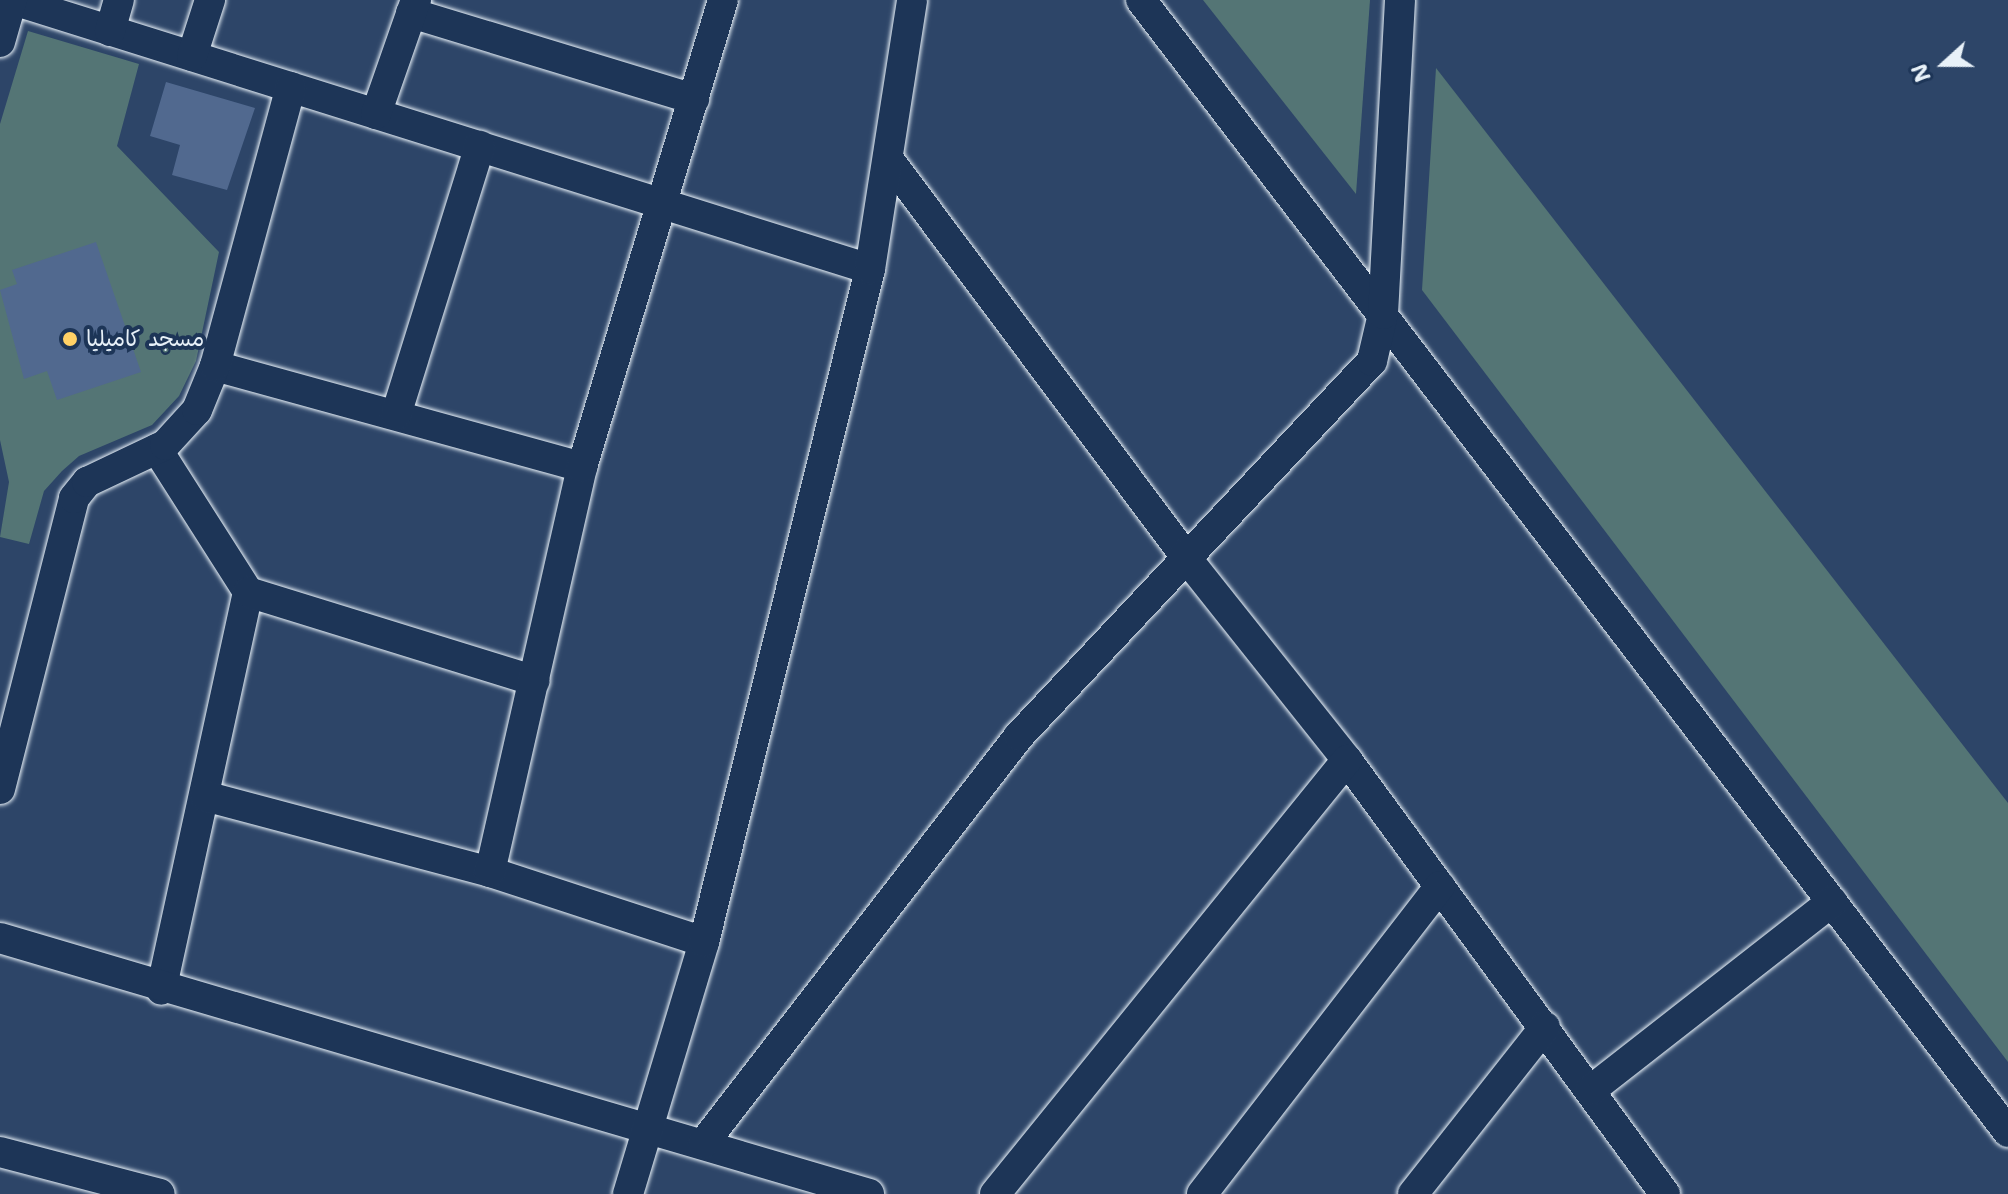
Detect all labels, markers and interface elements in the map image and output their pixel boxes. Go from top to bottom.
north arrow [1904,24,1984,104]
text: N [1904,59,1938,86]
place label: مسجد كاميليا [86,326,204,352]
marker: مسجد كاميليا [61,330,79,348]

